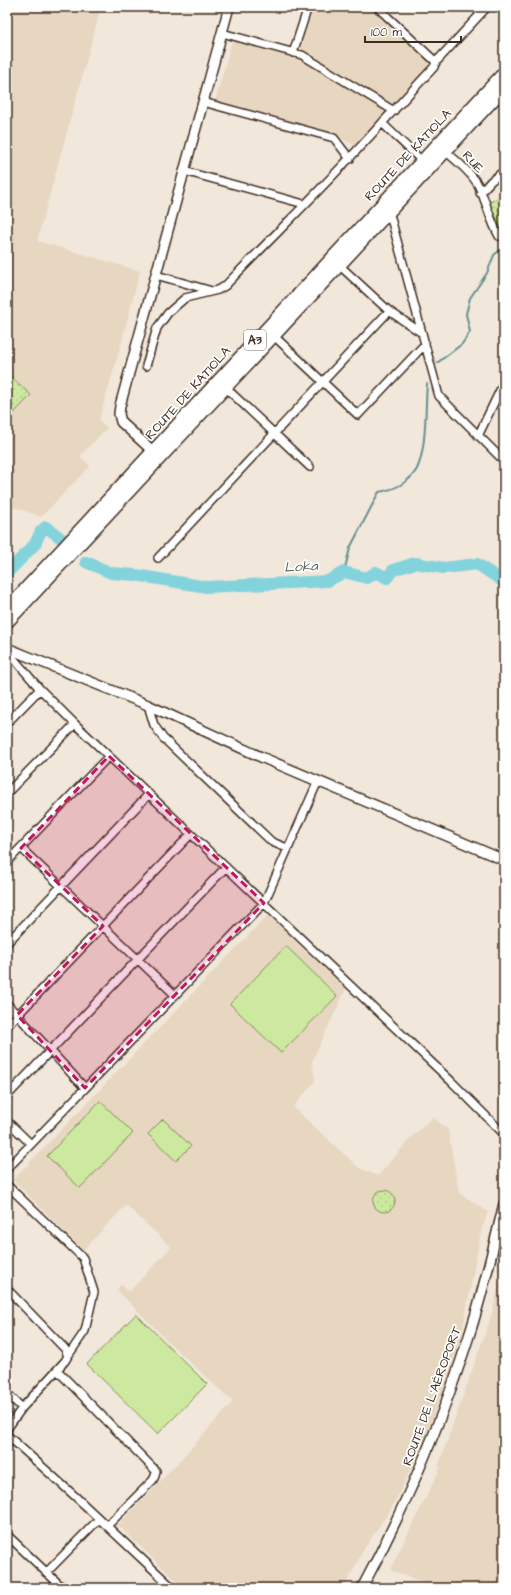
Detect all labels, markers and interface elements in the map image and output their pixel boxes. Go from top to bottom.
scale bar [365,18,461,44]
text: 100 m [371,24,402,41]
street label: ROUTE DE KATIOLA [361,105,456,205]
street label: RUE [458,147,488,177]
road number: A3 [244,330,266,350]
street label: ROUTE DE KATIOLA [141,342,235,444]
water label: Loka [284,556,319,578]
street label: ROUTE DE L'AÉROPORT [398,1323,466,1468]

